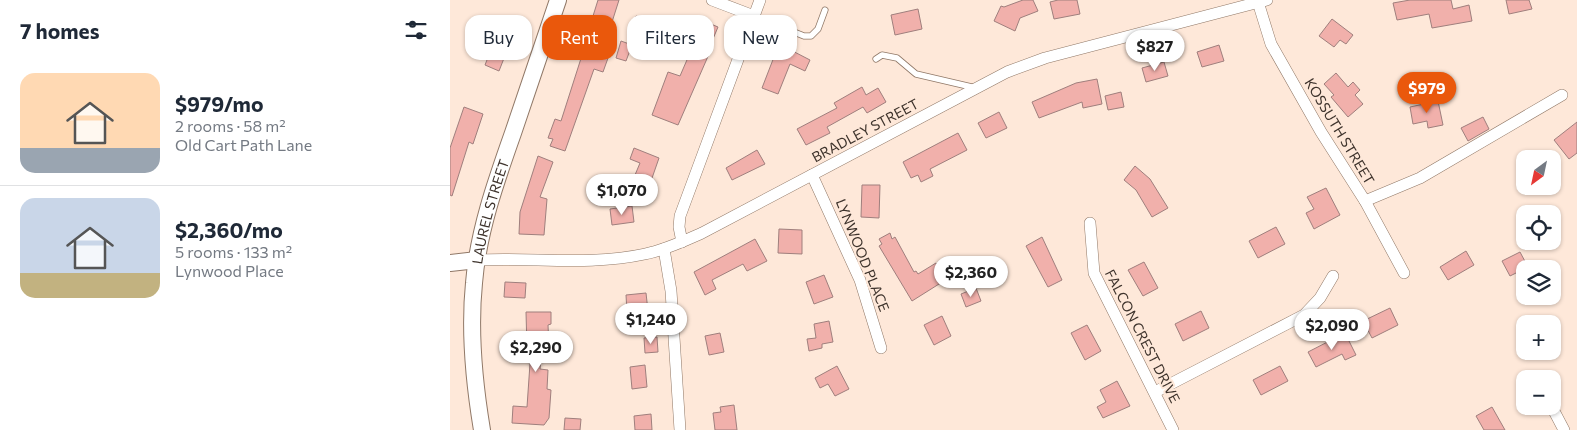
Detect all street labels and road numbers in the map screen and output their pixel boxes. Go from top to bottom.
street label: KOSSUTH STREET [1302,75,1378,187]
street label: BRADLEY STREET [809,95,921,165]
street label: LAUREL STREET [468,157,512,265]
street label: LYNWOOD PLACE [833,196,893,314]
street label: FALCON CREST DRIVE [1102,266,1184,406]

